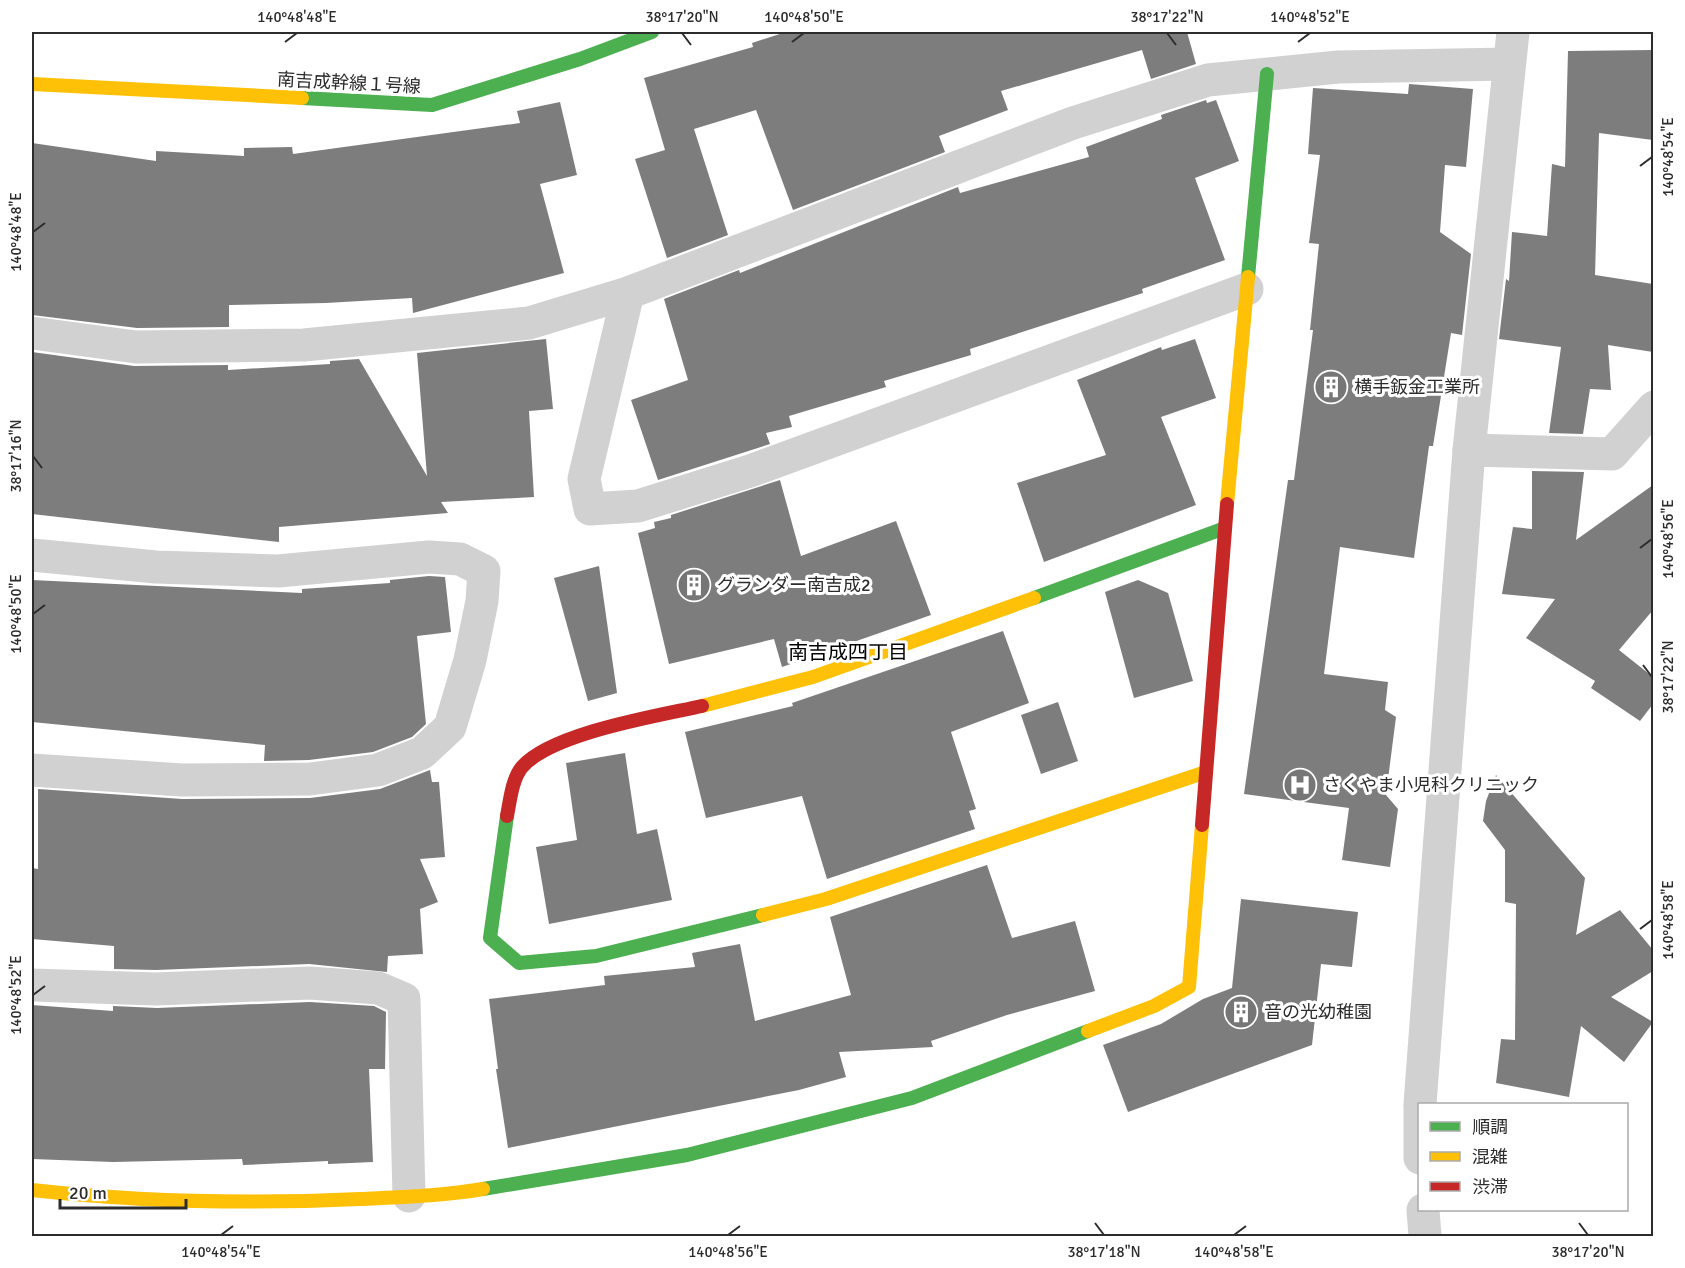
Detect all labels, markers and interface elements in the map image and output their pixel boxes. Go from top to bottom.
text: 140°48'48"E [257,8,337,26]
text: 38°17'20"N [645,8,719,26]
text: 140°48'50"E [764,8,844,26]
text: 38°17'22"N [1130,8,1204,26]
text: 140°48'52"E [1270,8,1350,26]
street label: 南吉成幹線１号線 [277,68,421,98]
text: 140°48'54"E [1659,117,1677,197]
text: 140°48'48"E [7,192,25,272]
building icon: 横手鈑金工業所 [1313,369,1349,405]
place label: 横手鈑金工業所 [1354,376,1480,398]
text: 38°17'16"N [7,419,25,493]
text: 140°48'56"E [1659,499,1677,579]
building icon: グランダー南吉成2 [676,567,712,603]
text: 140°48'50"E [7,574,25,654]
place label: グランダー南吉成2 [717,574,871,596]
district label: 南吉成四丁目 [788,640,908,665]
text: 38°17'22"N [1659,640,1677,714]
hospital icon: さくやま小児科クリニック [1282,767,1318,803]
place label: さくやま小児科クリニック [1323,774,1539,796]
text: 140°48'58"E [1659,880,1677,960]
text: 140°48'52"E [7,955,25,1035]
building icon: 音の光幼稚園 [1223,994,1259,1030]
place label: 音の光幼稚園 [1264,1001,1372,1023]
legend [1418,1103,1628,1211]
text: 順調 [1472,1116,1508,1138]
text: 混雑 [1472,1146,1508,1168]
scale bar [60,1172,186,1210]
text: 渋滞 [1472,1176,1508,1198]
text: 20 m [69,1182,107,1204]
text: 140°48'54"E [181,1243,261,1261]
text: 140°48'56"E [688,1243,768,1261]
text: 38°17'18"N [1067,1243,1141,1261]
text: 140°48'58"E [1194,1243,1274,1261]
text: 38°17'20"N [1551,1243,1625,1261]

